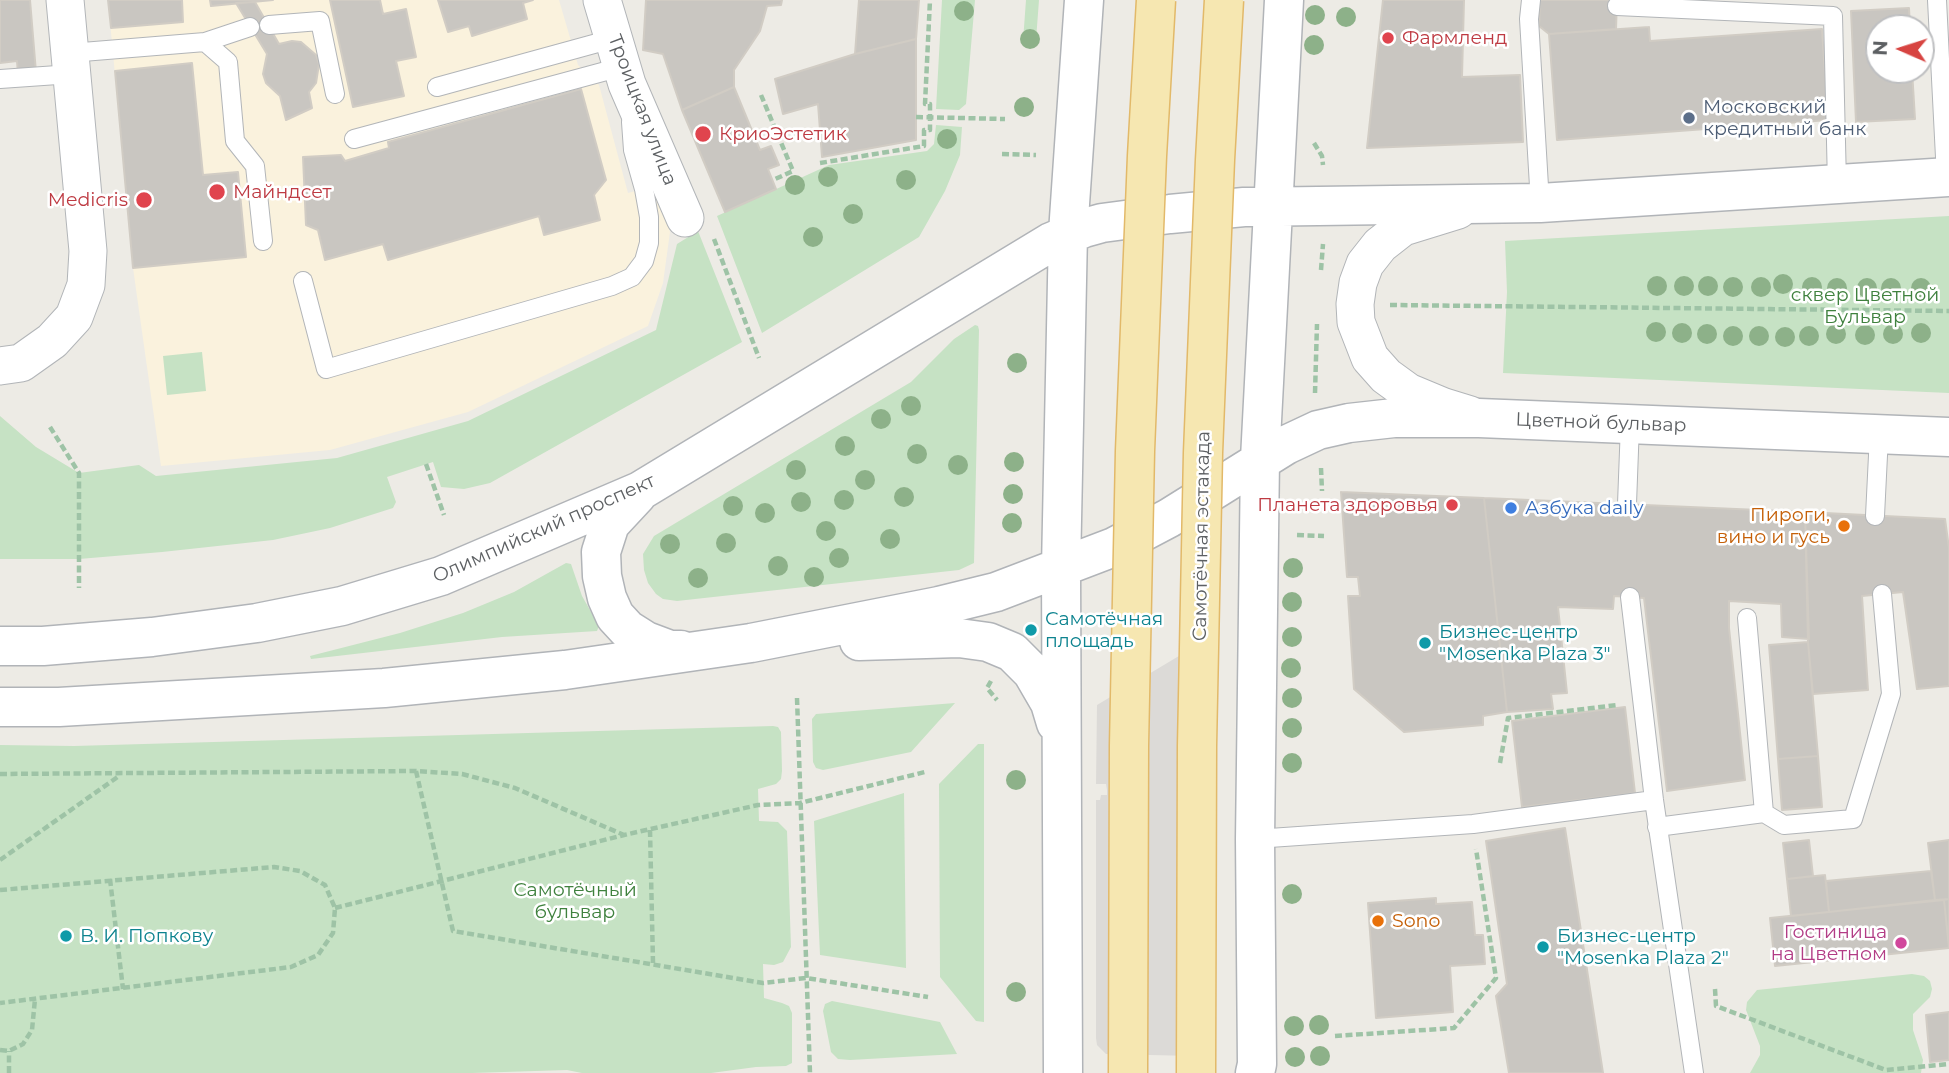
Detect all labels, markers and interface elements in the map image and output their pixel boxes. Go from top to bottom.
north arrow [1865,14,1935,84]
place label: Фармленд [1402,27,1507,49]
marker: Фармленд [1380,30,1396,46]
street label: Троицкая улица [603,31,681,189]
text: N [1869,40,1892,56]
place label: Московский кредитный банк [1703,96,1866,140]
marker: Московский кредитный банк [1681,110,1697,126]
place label: КриоЭстетик [719,123,847,145]
marker: КриоЭстетик [693,124,713,144]
place label: Майндсет [233,181,331,203]
marker: Майндсет [207,182,227,202]
place label: Medicris [48,189,128,211]
marker: Medicris [134,190,154,210]
park label: сквер Цветной Бульвар [1791,284,1939,328]
street label: Цветной бульвар [1515,409,1687,437]
street label: Самотёчная эстакада [1189,431,1215,641]
street label: Олимпийский проспект [429,470,659,588]
place label: Планета здоровья [1257,494,1438,516]
marker: Планета здоровья [1444,497,1460,513]
place label: Азбука daily [1525,497,1644,519]
marker: Азбука daily [1503,500,1519,516]
place label: Пироги, вино и гусь [1717,504,1830,548]
marker: Пироги, вино и гусь [1836,518,1852,534]
place label: Самотёчная площадь [1045,608,1163,652]
place label: Бизнес-центр "Mosenka Plaza 3" [1439,621,1611,665]
marker: Самотёчная площадь [1023,622,1039,638]
marker: Бизнес-центр "Mosenka Plaza 3" [1417,635,1433,651]
park label: Самотёчный бульвар [513,879,637,923]
place label: Sono [1392,910,1440,932]
marker: Sono [1370,913,1386,929]
place label: Гостиница на Цветном [1771,921,1887,965]
place label: В. И. Попкову [80,925,213,947]
place label: Бизнес-центр "Mosenka Plaza 2" [1557,925,1729,969]
marker: В. И. Попкову [58,928,74,944]
marker: Гостиница на Цветном [1893,935,1909,951]
marker: Бизнес-центр "Mosenka Plaza 2" [1535,939,1551,955]

